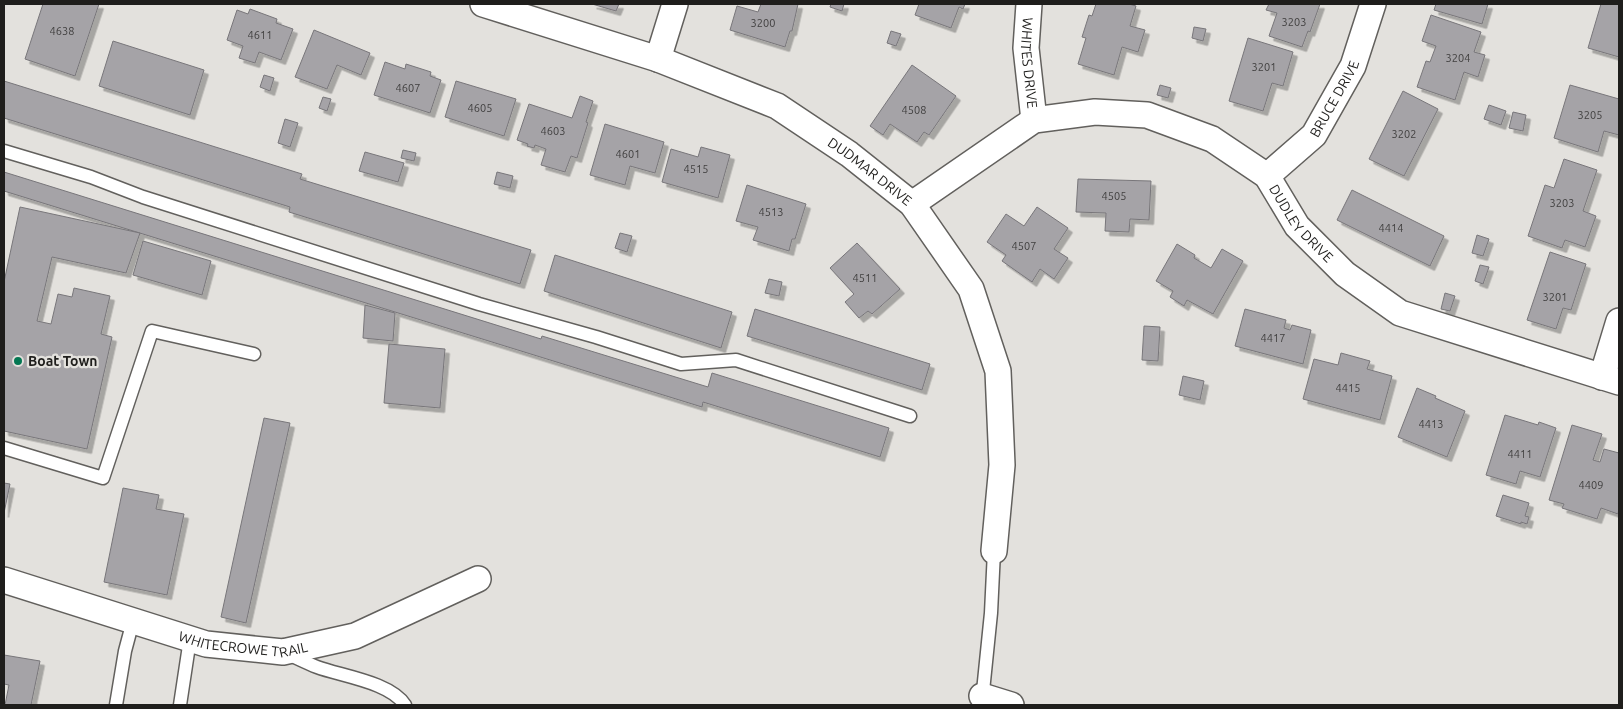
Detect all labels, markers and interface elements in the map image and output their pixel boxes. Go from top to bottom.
house number: 3203 [1282,16,1306,28]
house number: 3200 [751,17,775,29]
street label: WHITES DRIVE [1018,17,1041,109]
house number: 4638 [50,25,74,37]
house number: 4611 [248,29,272,41]
house number: 3204 [1446,52,1470,64]
street label: BRUCE DRIVE [1306,58,1362,140]
house number: 3201 [1252,61,1276,73]
house number: 4607 [396,82,420,94]
house number: 4605 [468,102,492,114]
house number: 4508 [902,104,926,116]
house number: 3205 [1578,109,1602,121]
house number: 4603 [541,125,565,137]
house number: 3202 [1392,128,1416,140]
street label: DUDMAR DRIVE [825,134,915,209]
house number: 4601 [616,148,640,160]
house number: 4515 [684,163,708,175]
street label: DUDLEY DRIVE [1266,182,1336,265]
house number: 4505 [1102,190,1126,202]
house number: 3203 [1550,197,1574,209]
house number: 4513 [759,206,783,218]
house number: 4414 [1379,222,1403,234]
house number: 4507 [1012,240,1036,252]
house number: 4511 [853,272,877,284]
house number: 3201 [1543,291,1567,303]
house number: 4417 [1261,332,1285,344]
place label: Boat Town [28,353,98,369]
marker: Boat Town [12,355,24,367]
house number: 4415 [1336,382,1360,394]
house number: 4413 [1419,418,1443,430]
house number: 4411 [1508,448,1532,460]
house number: 4409 [1579,479,1603,491]
street label: WHITECROWE TRAIL [177,628,309,661]

